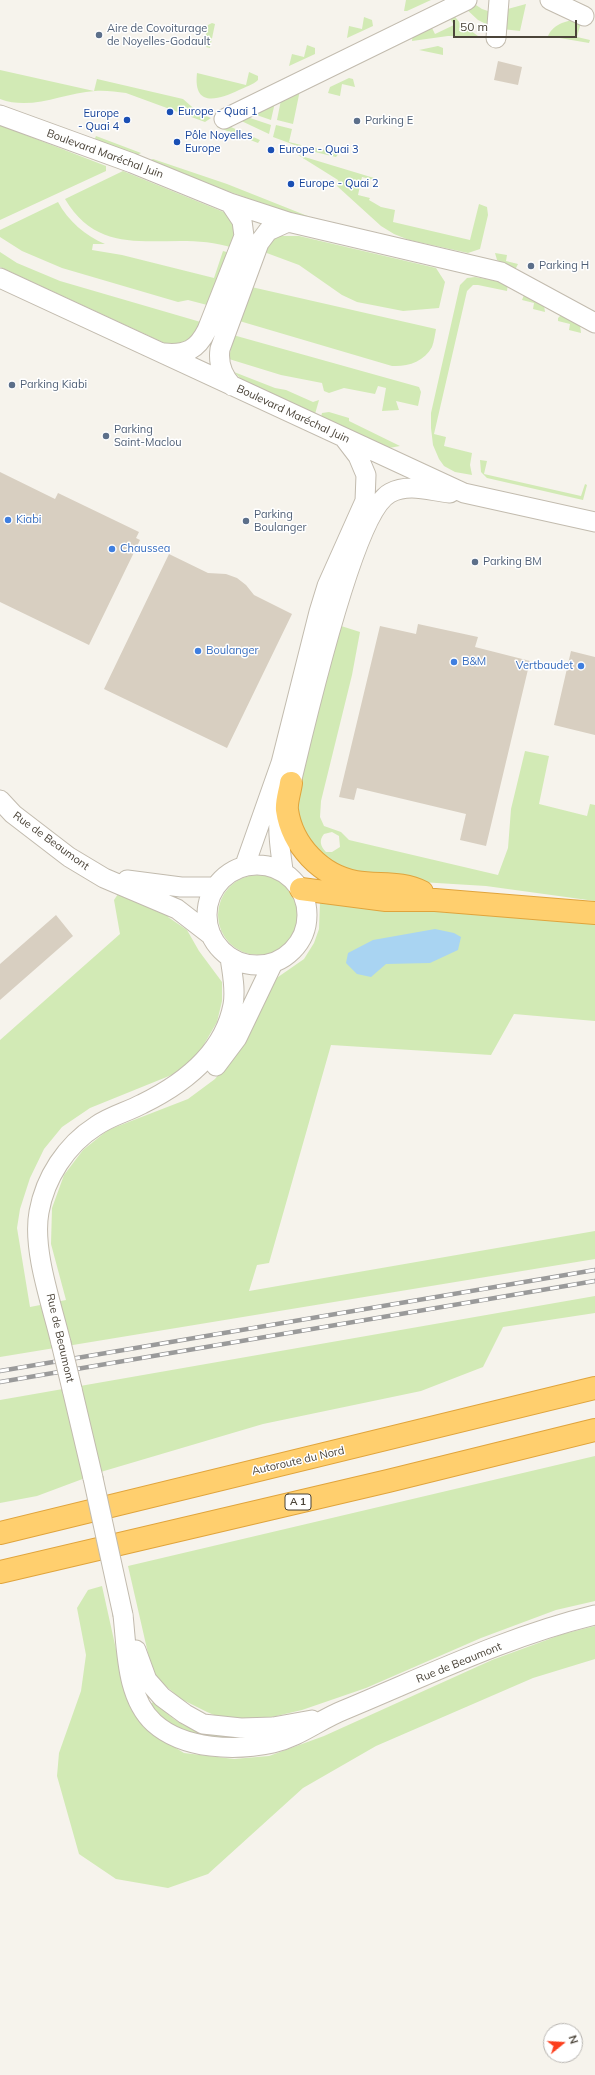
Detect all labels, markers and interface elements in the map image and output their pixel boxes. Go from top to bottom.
scale bar [455,12,579,38]
text: 50 m [460,19,488,34]
place label: Aire de Covoiturage de Noyelles-Godault [107,22,210,48]
marker: Aire de Covoiturage de Noyelles-Godault [94,30,104,40]
place label: Europe - Quai 1 [178,105,258,119]
place label: Europe - Quai 4 [78,107,119,133]
marker: Europe - Quai 1 [165,107,175,117]
place label: Parking E [365,114,413,128]
marker: Europe - Quai 4 [122,115,132,125]
marker: Parking E [352,116,362,126]
street label: Boulevard Maréchal Juin [45,127,165,181]
place label: Pôle Noyelles Europe [185,129,253,155]
marker: Pôle Noyelles Europe [172,137,182,147]
place label: Europe - Quai 3 [279,143,359,157]
marker: Europe - Quai 3 [266,145,276,155]
place label: Europe - Quai 2 [299,177,379,191]
marker: Europe - Quai 2 [286,179,296,189]
place label: Parking H [539,259,589,273]
marker: Parking H [526,261,536,271]
place label: Parking Kiabi [20,378,87,392]
marker: Parking Kiabi [7,380,17,390]
street label: Boulevard Maréchal Juin [234,382,352,446]
place label: Parking Saint-Maclou [114,423,182,449]
marker: Parking Saint-Maclou [101,431,111,441]
place label: Parking Boulanger [254,508,306,534]
place label: Kiabi [16,513,41,527]
marker: Kiabi [3,515,13,525]
marker: Parking Boulanger [241,516,251,526]
place label: Chaussea [120,542,170,556]
marker: Chaussea [107,544,117,554]
place label: Parking BM [483,555,542,569]
marker: Parking BM [470,557,480,567]
place label: Boulanger [206,644,258,658]
marker: Boulanger [193,646,203,656]
place label: B&M [462,655,486,669]
marker: B&M [449,657,459,667]
place label: Vertbaudet [516,659,573,673]
marker: Vertbaudet [576,661,586,671]
street label: Rue de Beaumont [10,809,92,873]
street label: Rue de Beaumont [43,1292,77,1384]
street label: Autoroute du Nord [250,1444,346,1478]
road number: A 1 [285,1494,311,1510]
street label: Rue de Beaumont [414,1640,504,1686]
north arrow [543,2023,583,2063]
text: N [566,2033,581,2046]

